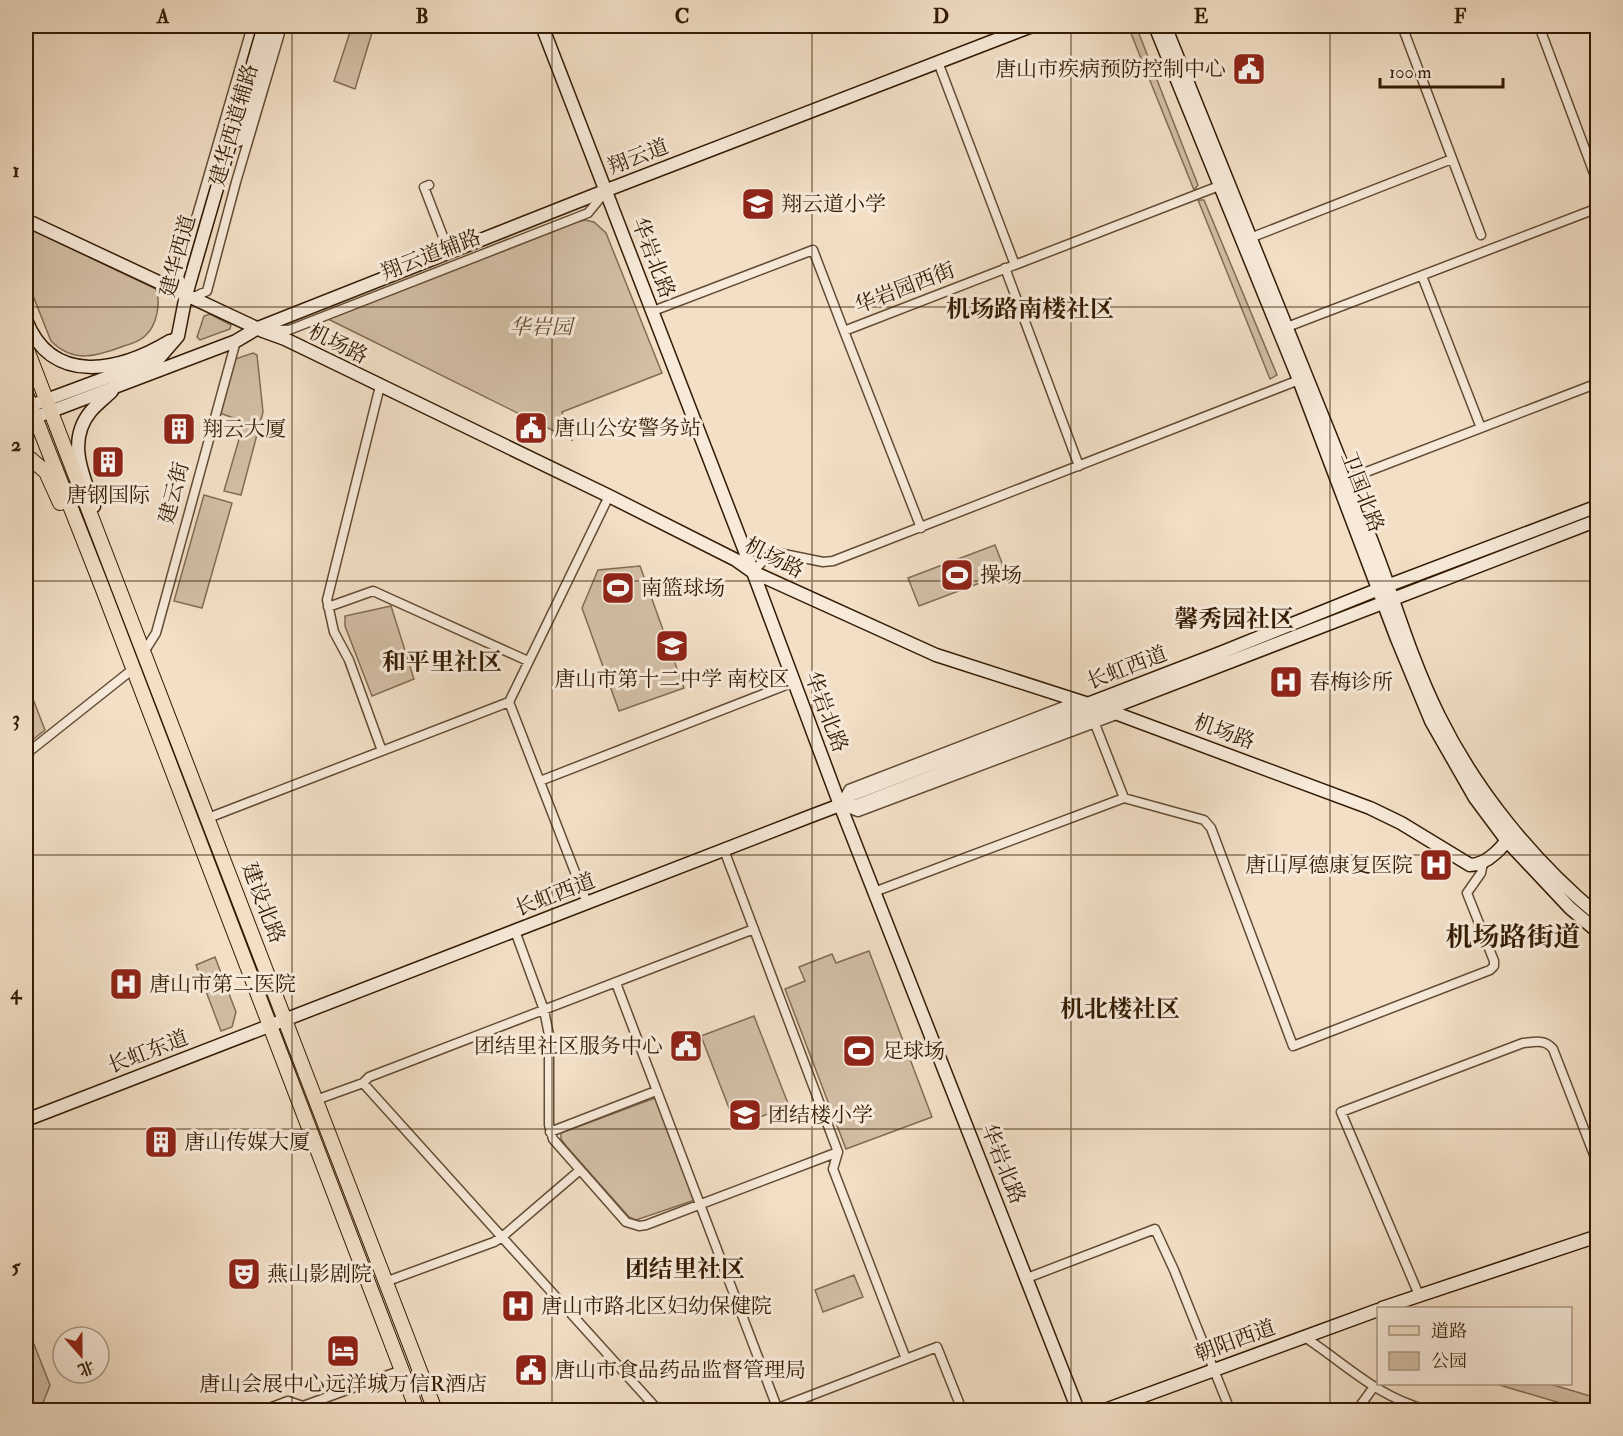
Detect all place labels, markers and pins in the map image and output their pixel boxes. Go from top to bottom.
public building icon: 唐山市疾病预防控制中心 [1231,51,1267,87]
place label: 唐山市疾病预防控制中心 [995,56,1226,83]
school or university icon: 翔云道小学 [740,186,776,222]
place label: 翔云道小学 [781,191,886,218]
public building icon: 唐山公安警务站 [513,410,549,446]
building icon: 翔云大厦 [161,411,197,447]
place label: 唐山公安警务站 [554,415,701,442]
place label: 翔云大厦 [202,416,286,443]
building icon: 唐钢国际 [90,444,126,480]
place label: 唐钢国际 [66,482,150,509]
sports icon: 操场 [939,557,975,593]
place label: 操场 [980,562,1022,589]
sports icon: 南篮球场 [600,570,636,606]
place label: 南篮球场 [641,575,725,602]
school or university icon: 唐山市第十二中学 南校区 [654,628,690,664]
hospital icon: 春梅诊所 [1268,664,1304,700]
place label: 唐山市第十二中学 南校区 [554,666,790,693]
place label: 春梅诊所 [1309,669,1393,696]
hospital icon: 唐山厚德康复医院 [1418,847,1454,883]
place label: 唐山厚德康复医院 [1245,852,1413,879]
hospital icon: 唐山市第二医院 [108,966,144,1002]
place label: 唐山市第二医院 [149,971,296,998]
public building icon: 团结里社区服务中心 [668,1028,704,1064]
place label: 团结里社区服务中心 [474,1033,663,1060]
sports icon: 足球场 [841,1033,877,1069]
place label: 足球场 [882,1038,945,1065]
school or university icon: 团结楼小学 [727,1097,763,1133]
place label: 团结楼小学 [768,1102,873,1129]
building icon: 唐山传媒大厦 [143,1124,179,1160]
place label: 唐山传媒大厦 [184,1129,310,1156]
theatre icon: 燕山影剧院 [226,1256,262,1292]
place label: 燕山影剧院 [267,1261,372,1288]
hospital icon: 唐山市路北区妇幼保健院 [500,1288,536,1324]
place label: 唐山市路北区妇幼保健院 [541,1293,772,1320]
hotel icon: 唐山会展中心远洋城万信R酒店 [325,1333,361,1369]
public building icon: 唐山市食品药品监督管理局 [513,1352,549,1388]
place label: 唐山市食品药品监督管理局 [554,1357,806,1384]
place label: 唐山会展中心远洋城万信R酒店 [199,1371,487,1398]

